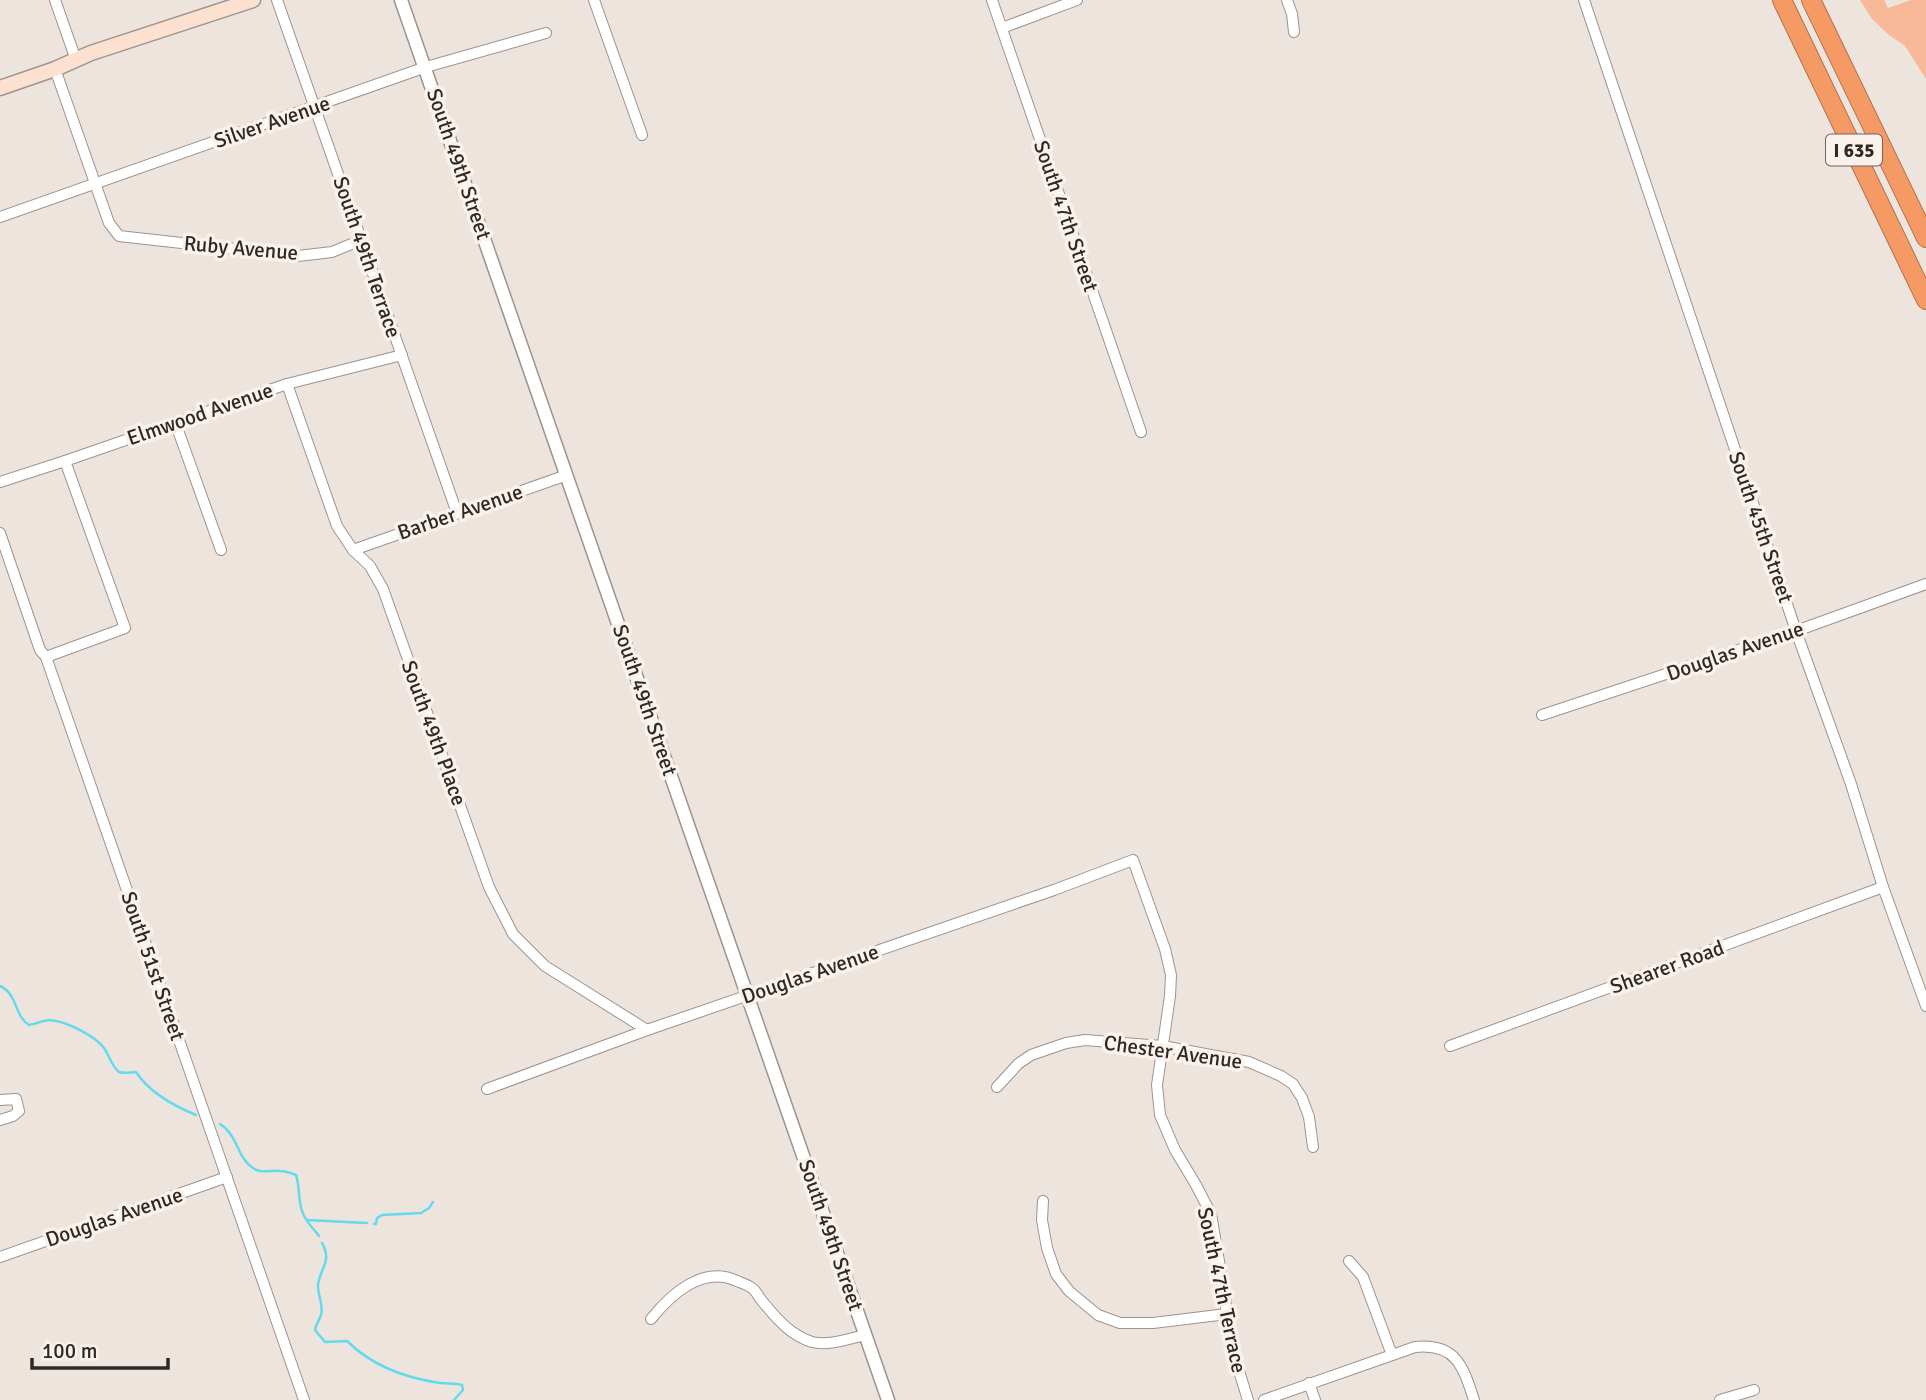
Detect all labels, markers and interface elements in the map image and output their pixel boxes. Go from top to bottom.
street label: South 49th Street [421,85,497,243]
street label: Silver Avenue [210,90,334,154]
road number: I 635 [1826,134,1882,166]
street label: South 47th Street [1028,137,1104,295]
street label: South 49th Terrace [327,173,407,341]
street label: Ruby Avenue [183,230,299,266]
street label: Elmwood Avenue [124,377,276,451]
street label: South 45th Street [1723,448,1799,606]
street label: Barber Avenue [394,478,526,546]
street label: Douglas Avenue [1663,615,1807,687]
street label: South 49th Street [607,621,683,779]
street label: South 49th Place [396,657,472,809]
street label: South 51st Street [115,888,191,1044]
street label: Shearer Road [1606,934,1728,1000]
street label: Douglas Avenue [738,938,882,1010]
street label: Chester Avenue [1102,1029,1244,1075]
street label: South 49th Street [793,1156,869,1314]
street label: Douglas Avenue [42,1181,186,1253]
street label: South 47th Terrace [1192,1205,1252,1375]
scale bar [32,1326,168,1370]
text: 100 m [42,1338,97,1364]

